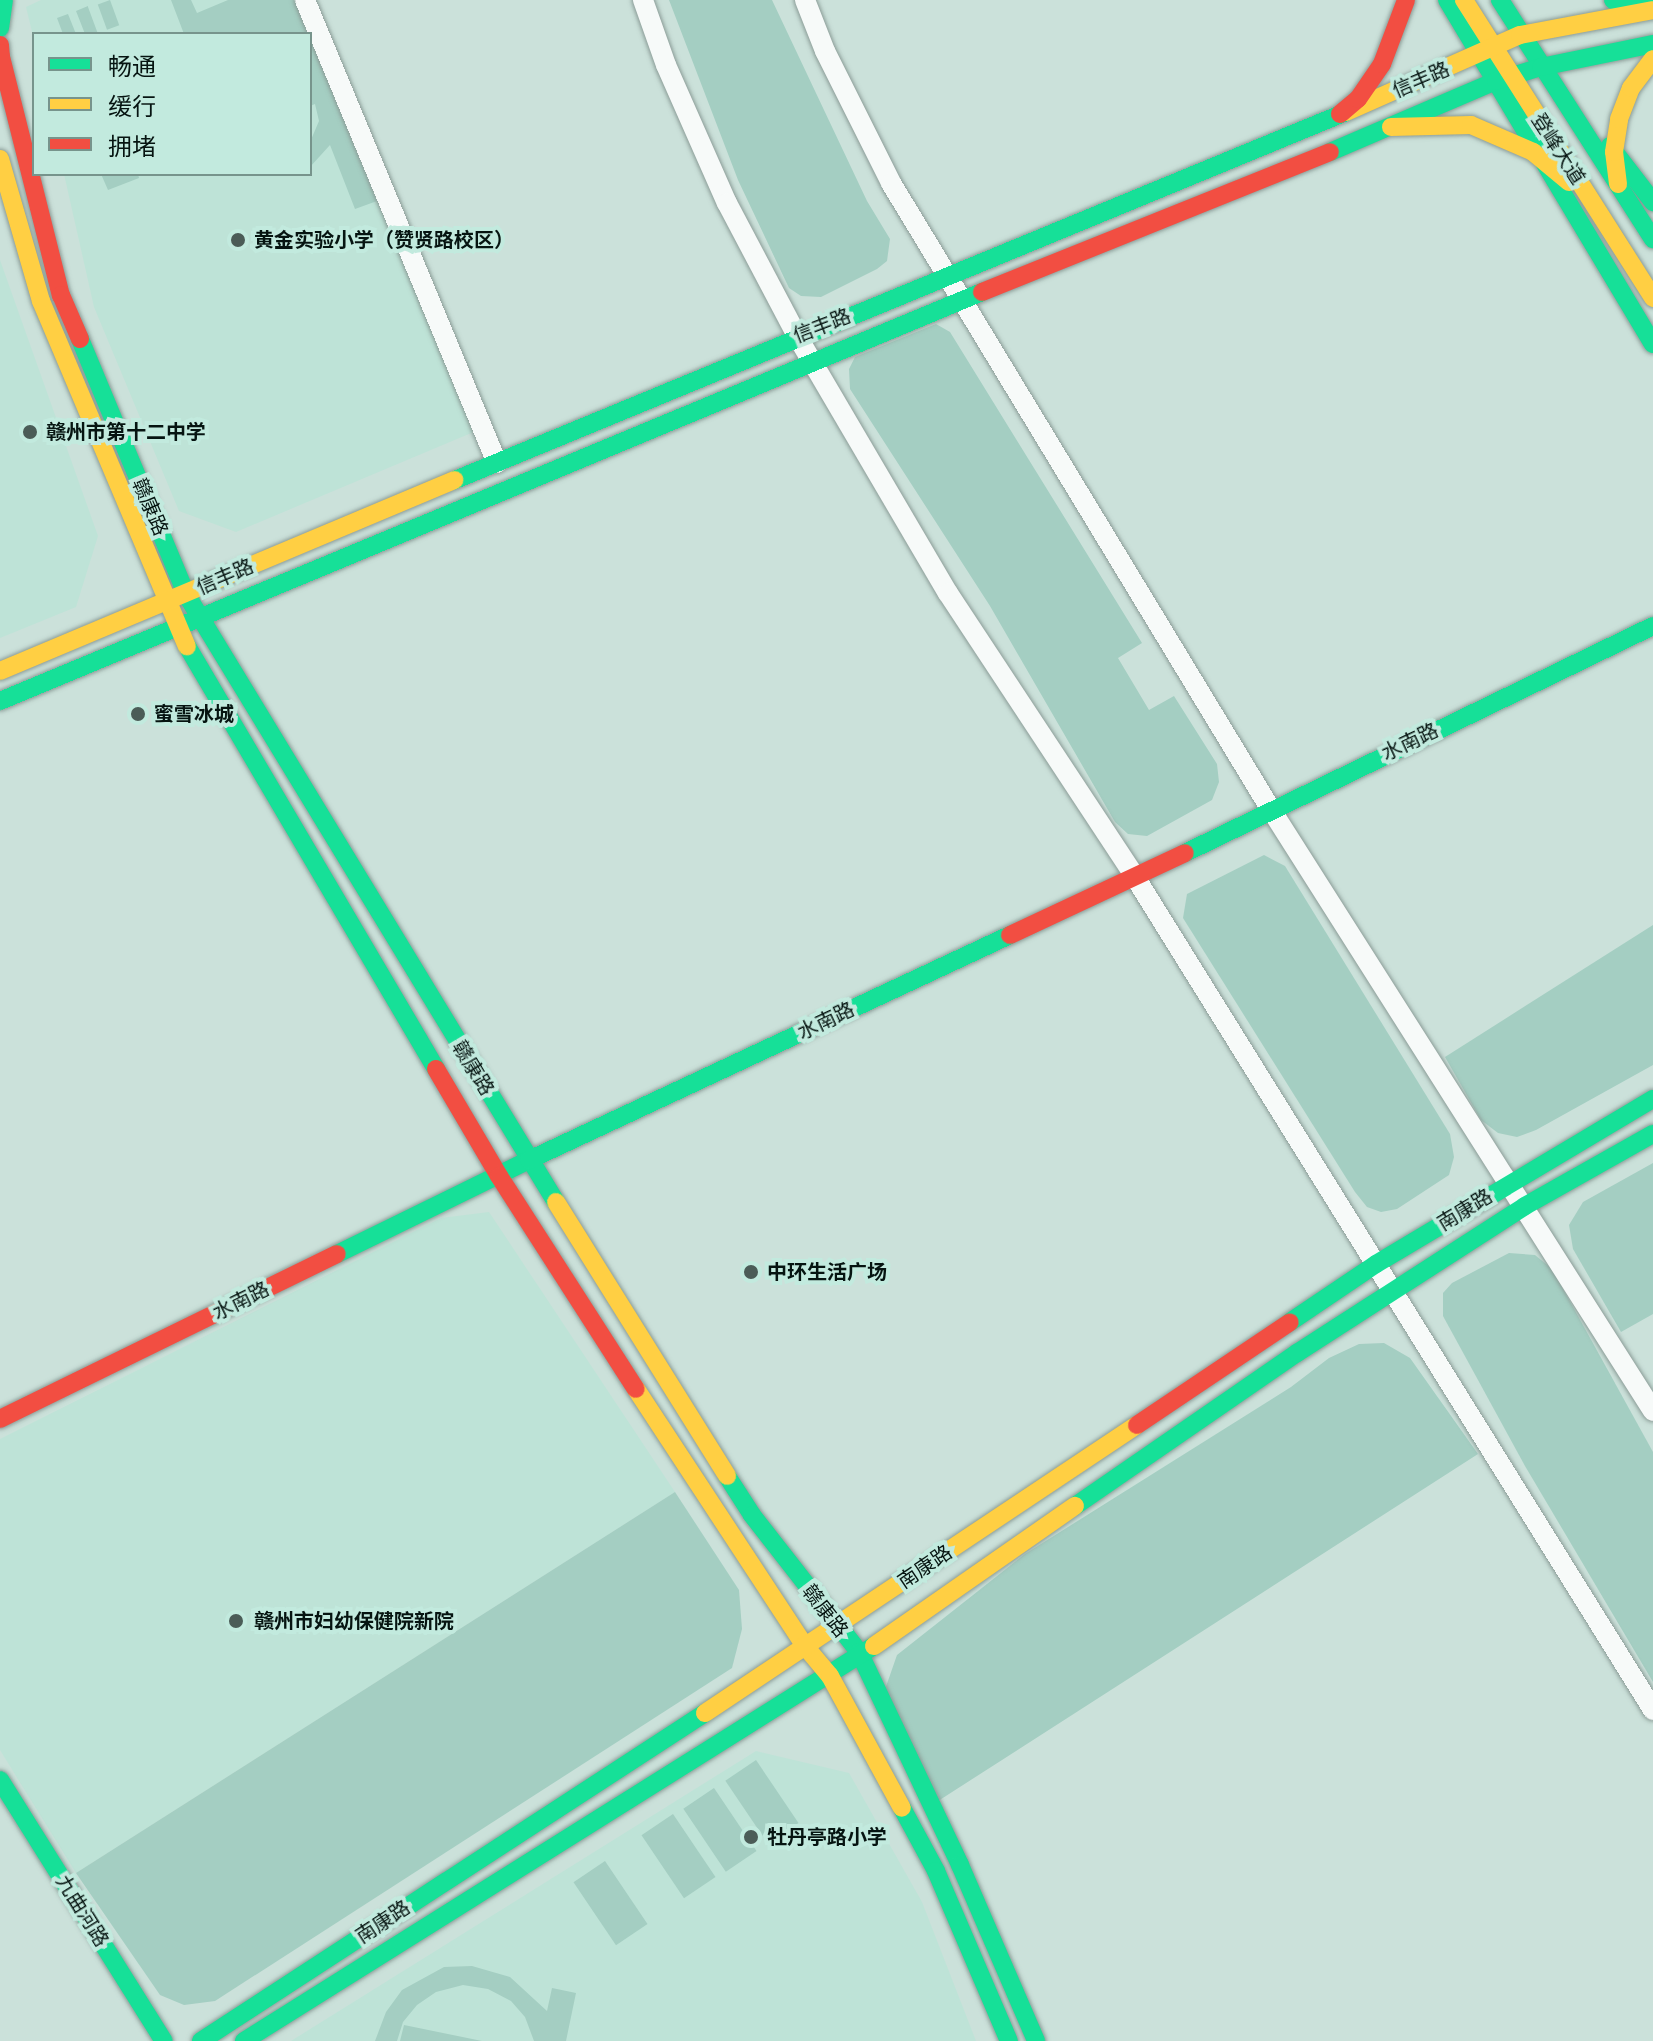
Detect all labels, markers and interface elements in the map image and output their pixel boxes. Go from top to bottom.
legend [32,32,312,176]
text: 畅通 [108,53,156,81]
street label: 信丰路 [1389,57,1453,103]
text: 缓行 [108,93,156,121]
street label: 登峰大道 [1526,109,1590,189]
text: 拥堵 [108,133,156,161]
place label: 黄金实验小学（赞贤路校区） [254,228,514,252]
marker: 黄金实验小学（赞贤路校区） [229,231,247,249]
street label: 信丰路 [790,304,854,348]
place label: 赣州市第十二中学 [46,420,206,444]
marker: 赣州市第十二中学 [21,423,39,441]
street label: 赣康路 [127,475,173,539]
street label: 信丰路 [193,554,257,600]
place label: 蜜雪冰城 [154,702,234,726]
marker: 蜜雪冰城 [129,705,147,723]
street label: 水南路 [1378,718,1442,766]
street label: 水南路 [794,997,858,1045]
street label: 赣康路 [447,1036,499,1100]
street label: 南康路 [1433,1184,1497,1236]
place label: 中环生活广场 [767,1260,887,1284]
marker: 中环生活广场 [742,1263,760,1281]
street label: 水南路 [209,1277,273,1325]
street label: 南康路 [893,1540,957,1594]
street label: 赣康路 [797,1580,853,1642]
place label: 赣州市妇幼保健院新院 [254,1609,454,1633]
marker: 赣州市妇幼保健院新院 [225,1610,247,1632]
place label: 牡丹亭路小学 [767,1825,887,1849]
marker: 牡丹亭路小学 [742,1828,760,1846]
street label: 九曲河路 [51,1871,113,1951]
street label: 南康路 [351,1896,415,1948]

